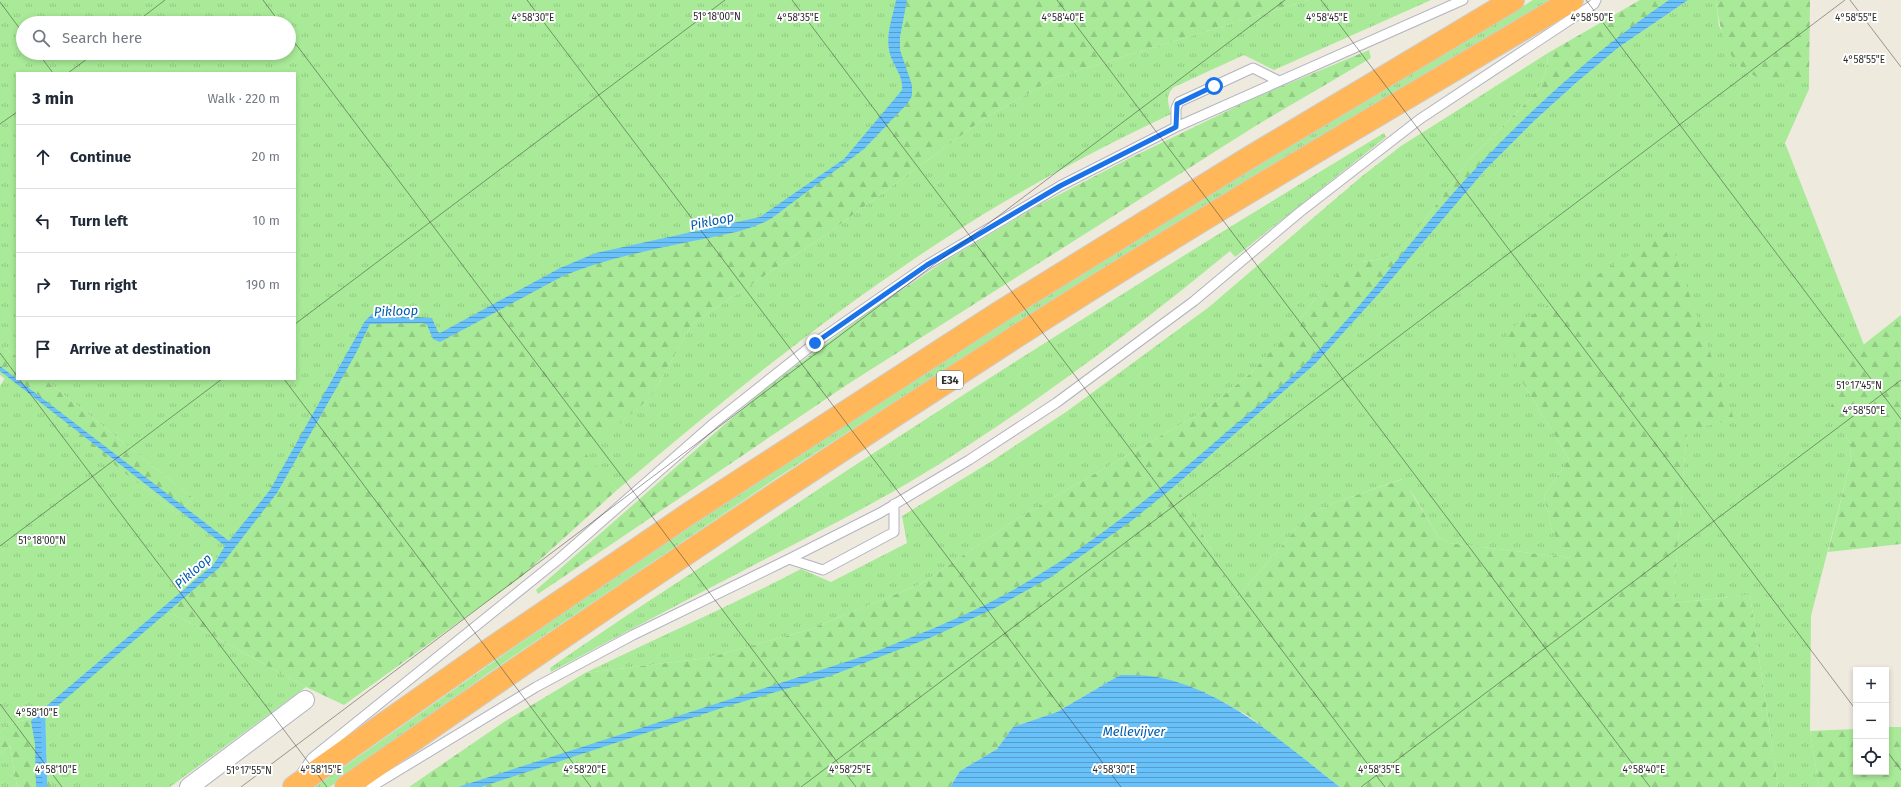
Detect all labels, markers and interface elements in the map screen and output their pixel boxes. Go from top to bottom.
text: 51°18'00"N [693,11,741,23]
text: 4°58'30"E [512,12,554,24]
text: 4°58'35"E [777,12,819,24]
text: 4°58'40"E [1042,12,1084,24]
text: 4°58'45"E [1306,12,1348,24]
text: 4°58'50"E [1571,12,1613,24]
text: 4°58'55"E [1835,12,1877,24]
search box [16,16,296,60]
icon: search [30,27,52,49]
text: Search here [62,29,142,47]
text: 4°58'55"E [1843,54,1885,66]
route start [1205,77,1223,95]
text: 3 min [32,88,74,109]
text: Walk · 220 m [208,91,280,106]
icon: ahead [32,146,54,168]
text: Continue [70,148,131,166]
text: 20 m [252,149,280,164]
water label: Pikloop [689,209,735,233]
icon: left [32,210,54,232]
text: Turn left [70,212,128,230]
text: 10 m [253,213,280,228]
icon: right [32,274,54,296]
text: Turn right [70,276,137,294]
text: 190 m [246,277,280,292]
water label: Pikloop [374,303,418,319]
route end [806,334,824,352]
icon: arrive [32,338,54,360]
text: Arrive at destination [70,340,211,358]
road number: E34 [937,371,963,389]
text: 51°17'45"N [1836,380,1882,392]
text: 4°58'50"E [1843,405,1885,417]
text: 51°18'00"N [18,535,66,547]
water label: Pikloop [171,551,215,591]
map controls [1853,667,1889,775]
button: + [1853,667,1889,703]
button: − [1853,703,1889,739]
text: 4°58'10"E [16,707,58,719]
water label: Mellevijver [1103,724,1166,739]
button: locate [1853,739,1889,775]
text: 4°58'10"E [35,764,77,776]
text: 4°58'15"E [300,764,342,776]
text: 4°58'20"E [564,764,606,776]
text: 4°58'25"E [829,764,871,776]
text: 4°58'30"E [1093,764,1135,776]
text: 4°58'35"E [1358,764,1400,776]
text: 4°58'40"E [1623,764,1665,776]
text: 51°17'55"N [226,765,272,777]

